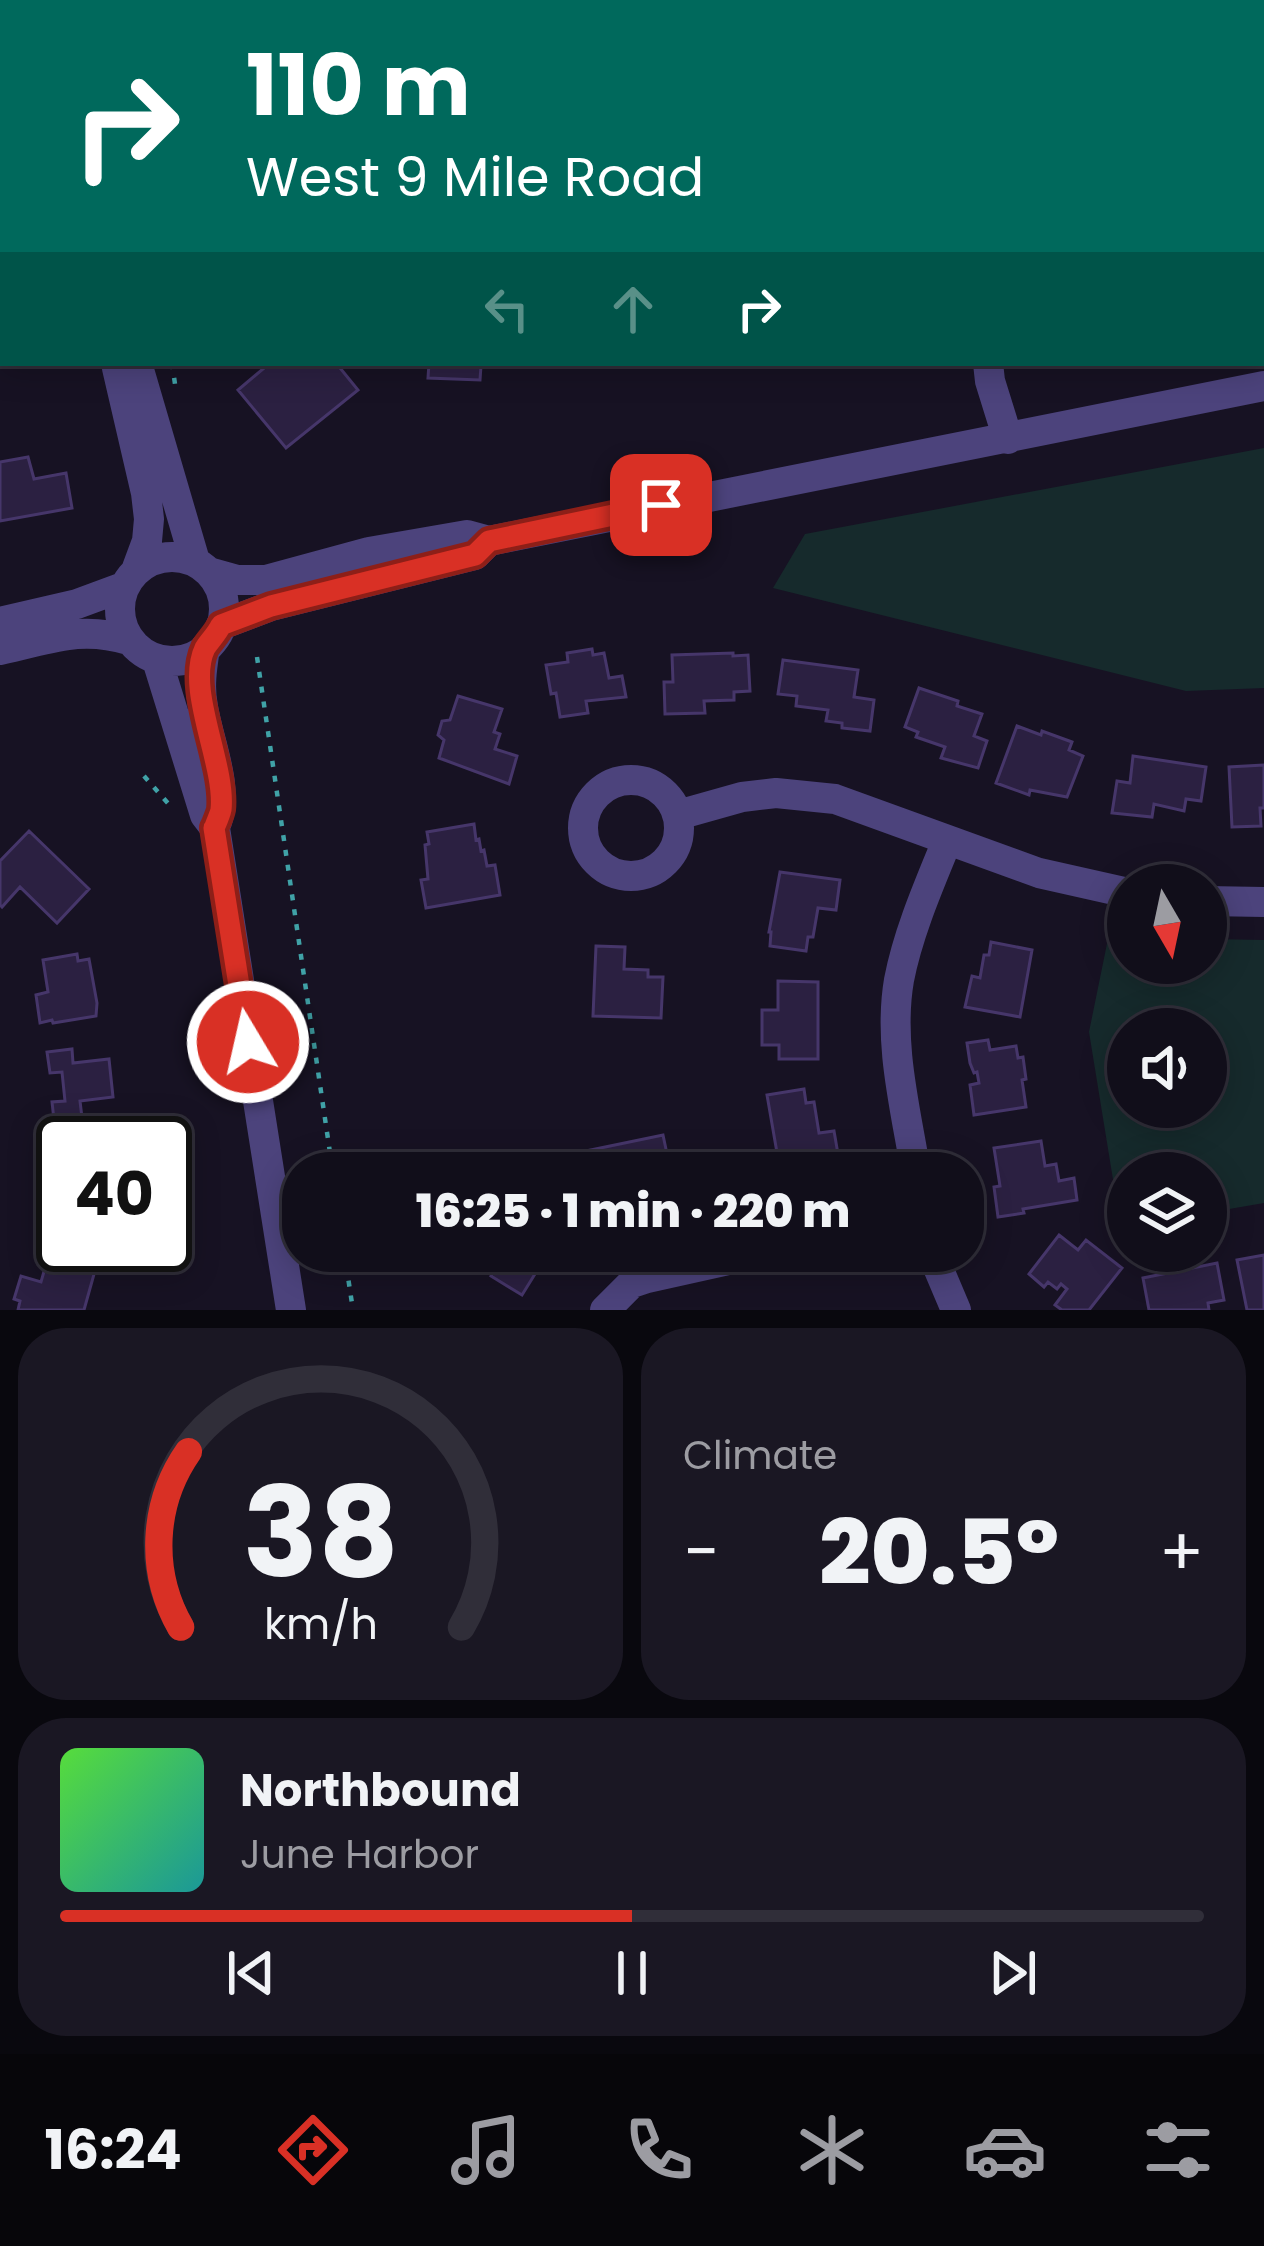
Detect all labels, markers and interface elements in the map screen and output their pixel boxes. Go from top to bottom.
text: 110 m [246,27,471,144]
icon: right [48,48,204,204]
text: West 9 Mile Road [246,139,704,215]
icon: left [474,276,540,342]
icon: ahead [600,276,666,342]
icon: right [726,276,792,342]
pin [610,454,712,556]
icon: arrive [628,472,694,538]
north arrow [1107,864,1227,984]
map controls [1107,864,1227,1272]
position arrow [185,979,311,1105]
button: sound [1107,1008,1227,1128]
speed limit sign: 40 [36,1116,192,1272]
button: layers [1107,1152,1227,1272]
text: 16:25 · 1 min · 220 m [416,1180,850,1243]
text: Climate [683,1428,837,1483]
text: 38 [242,1445,399,1620]
text: 20.5° [819,1489,1059,1616]
text: − [683,1506,719,1598]
text: + [1159,1506,1204,1598]
text: km/h [263,1594,378,1654]
text: Northbound [240,1759,521,1822]
text: June Harbor [240,1827,479,1882]
icon: previous [218,1940,284,2006]
icon: pause [599,1940,665,2006]
icon: next [980,1940,1046,2006]
icon: directions [271,2108,355,2192]
icon: music [444,2108,528,2192]
icon: phone [617,2108,701,2192]
icon: climate [790,2108,874,2192]
icon: car [963,2108,1047,2192]
icon: filters [1136,2108,1220,2192]
text: 16:24 [44,2112,182,2188]

